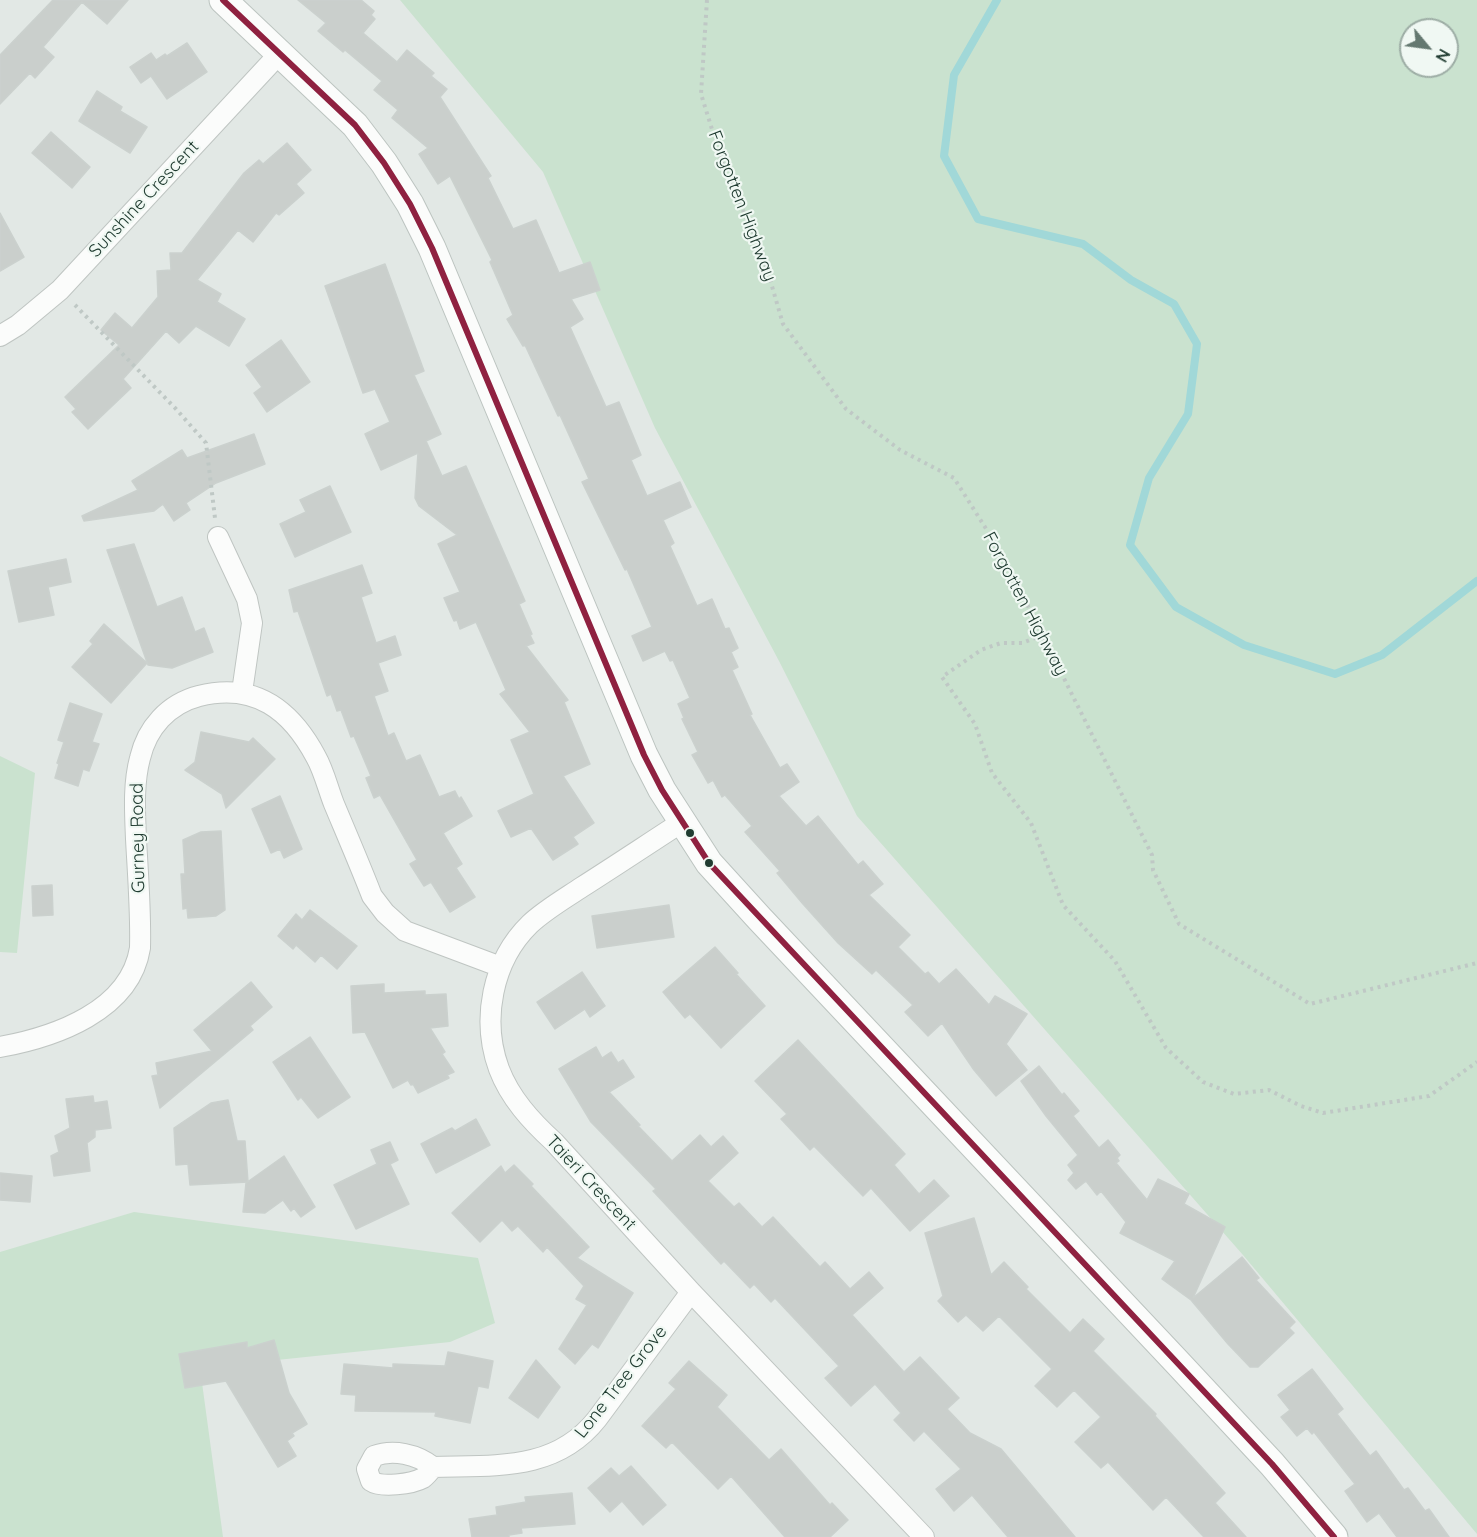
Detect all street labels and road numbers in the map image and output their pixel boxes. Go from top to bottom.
street label: Forgotten Highway [703,128,781,284]
street label: Sunshine Crescent [84,136,204,262]
street label: Forgotten Highway [978,528,1072,680]
street label: Gurney Road [126,783,150,893]
street label: Taieri Crescent [541,1131,641,1235]
street label: Lone Tree Grove [570,1321,672,1443]

